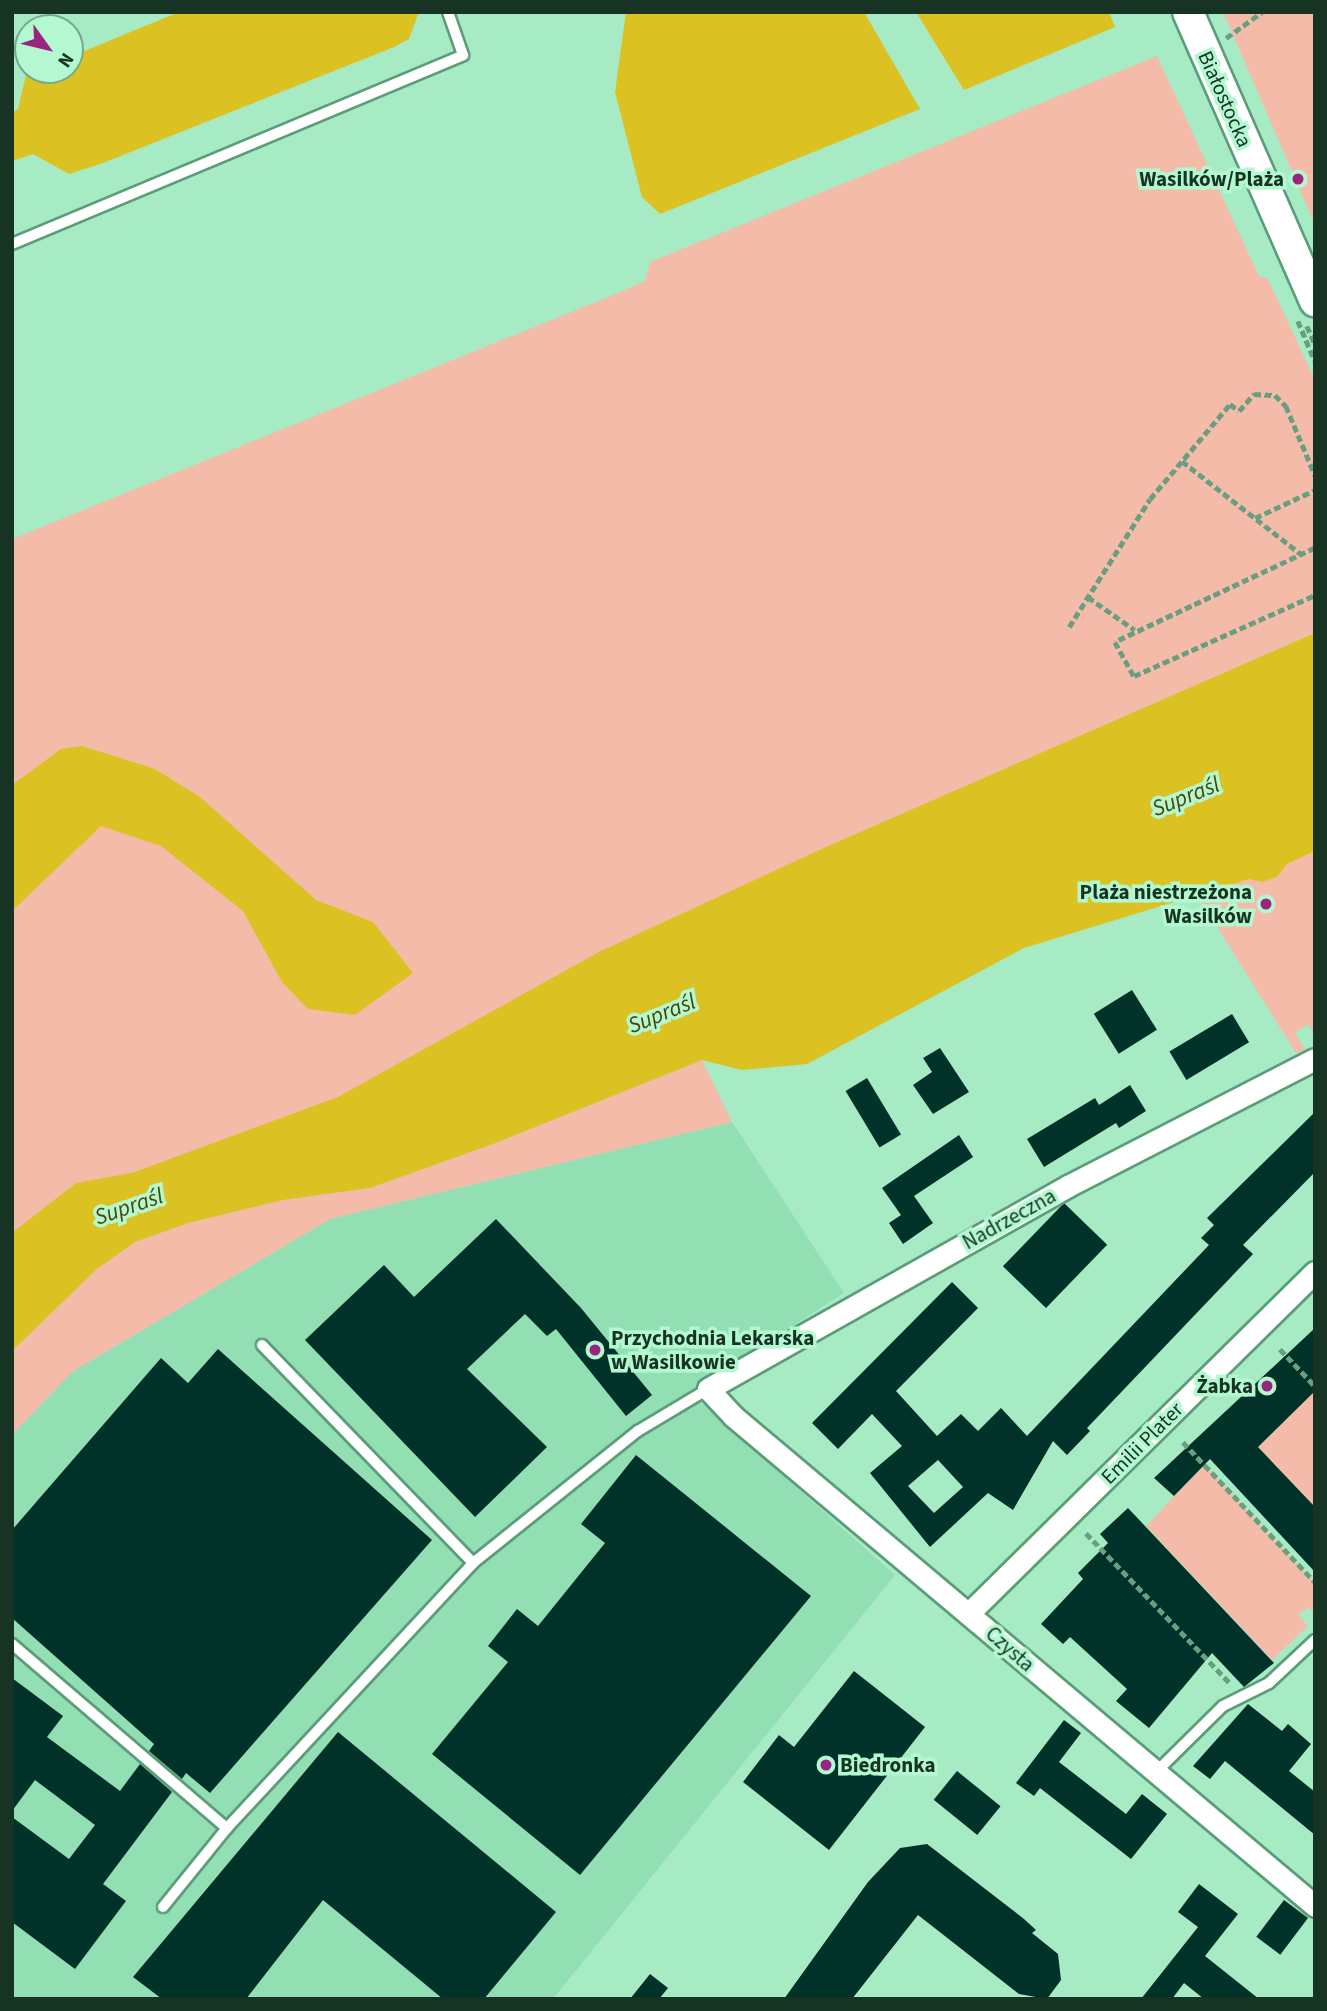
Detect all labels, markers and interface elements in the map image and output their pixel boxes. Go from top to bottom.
north arrow [14,14,84,84]
text: N [50,47,80,73]
street label: Białostocka [1193,47,1257,151]
place label: Wasilków/Plaża [1139,166,1284,192]
marker: Wasilków/Plaża [1290,171,1306,187]
water label: Supraśl [1148,771,1224,823]
place label: Plaża niestrzeżona Wasilków [1080,879,1252,929]
marker: Plaża niestrzeżona Wasilków [1258,896,1274,912]
water label: Supraśl [624,988,700,1040]
water label: Supraśl [91,1182,167,1232]
street label: Nadrzeczna [958,1183,1060,1255]
place label: Przychodnia Lekarska w Wasilkowie [611,1325,814,1375]
marker: Przychodnia Lekarska w Wasilkowie [585,1340,605,1360]
place label: Żabka [1196,1373,1253,1399]
marker: Żabka [1259,1378,1275,1394]
street label: Emilii Plater [1096,1397,1188,1489]
street label: Czysta [981,1621,1039,1677]
place label: Biedronka [840,1752,936,1778]
marker: Biedronka [818,1757,834,1773]

